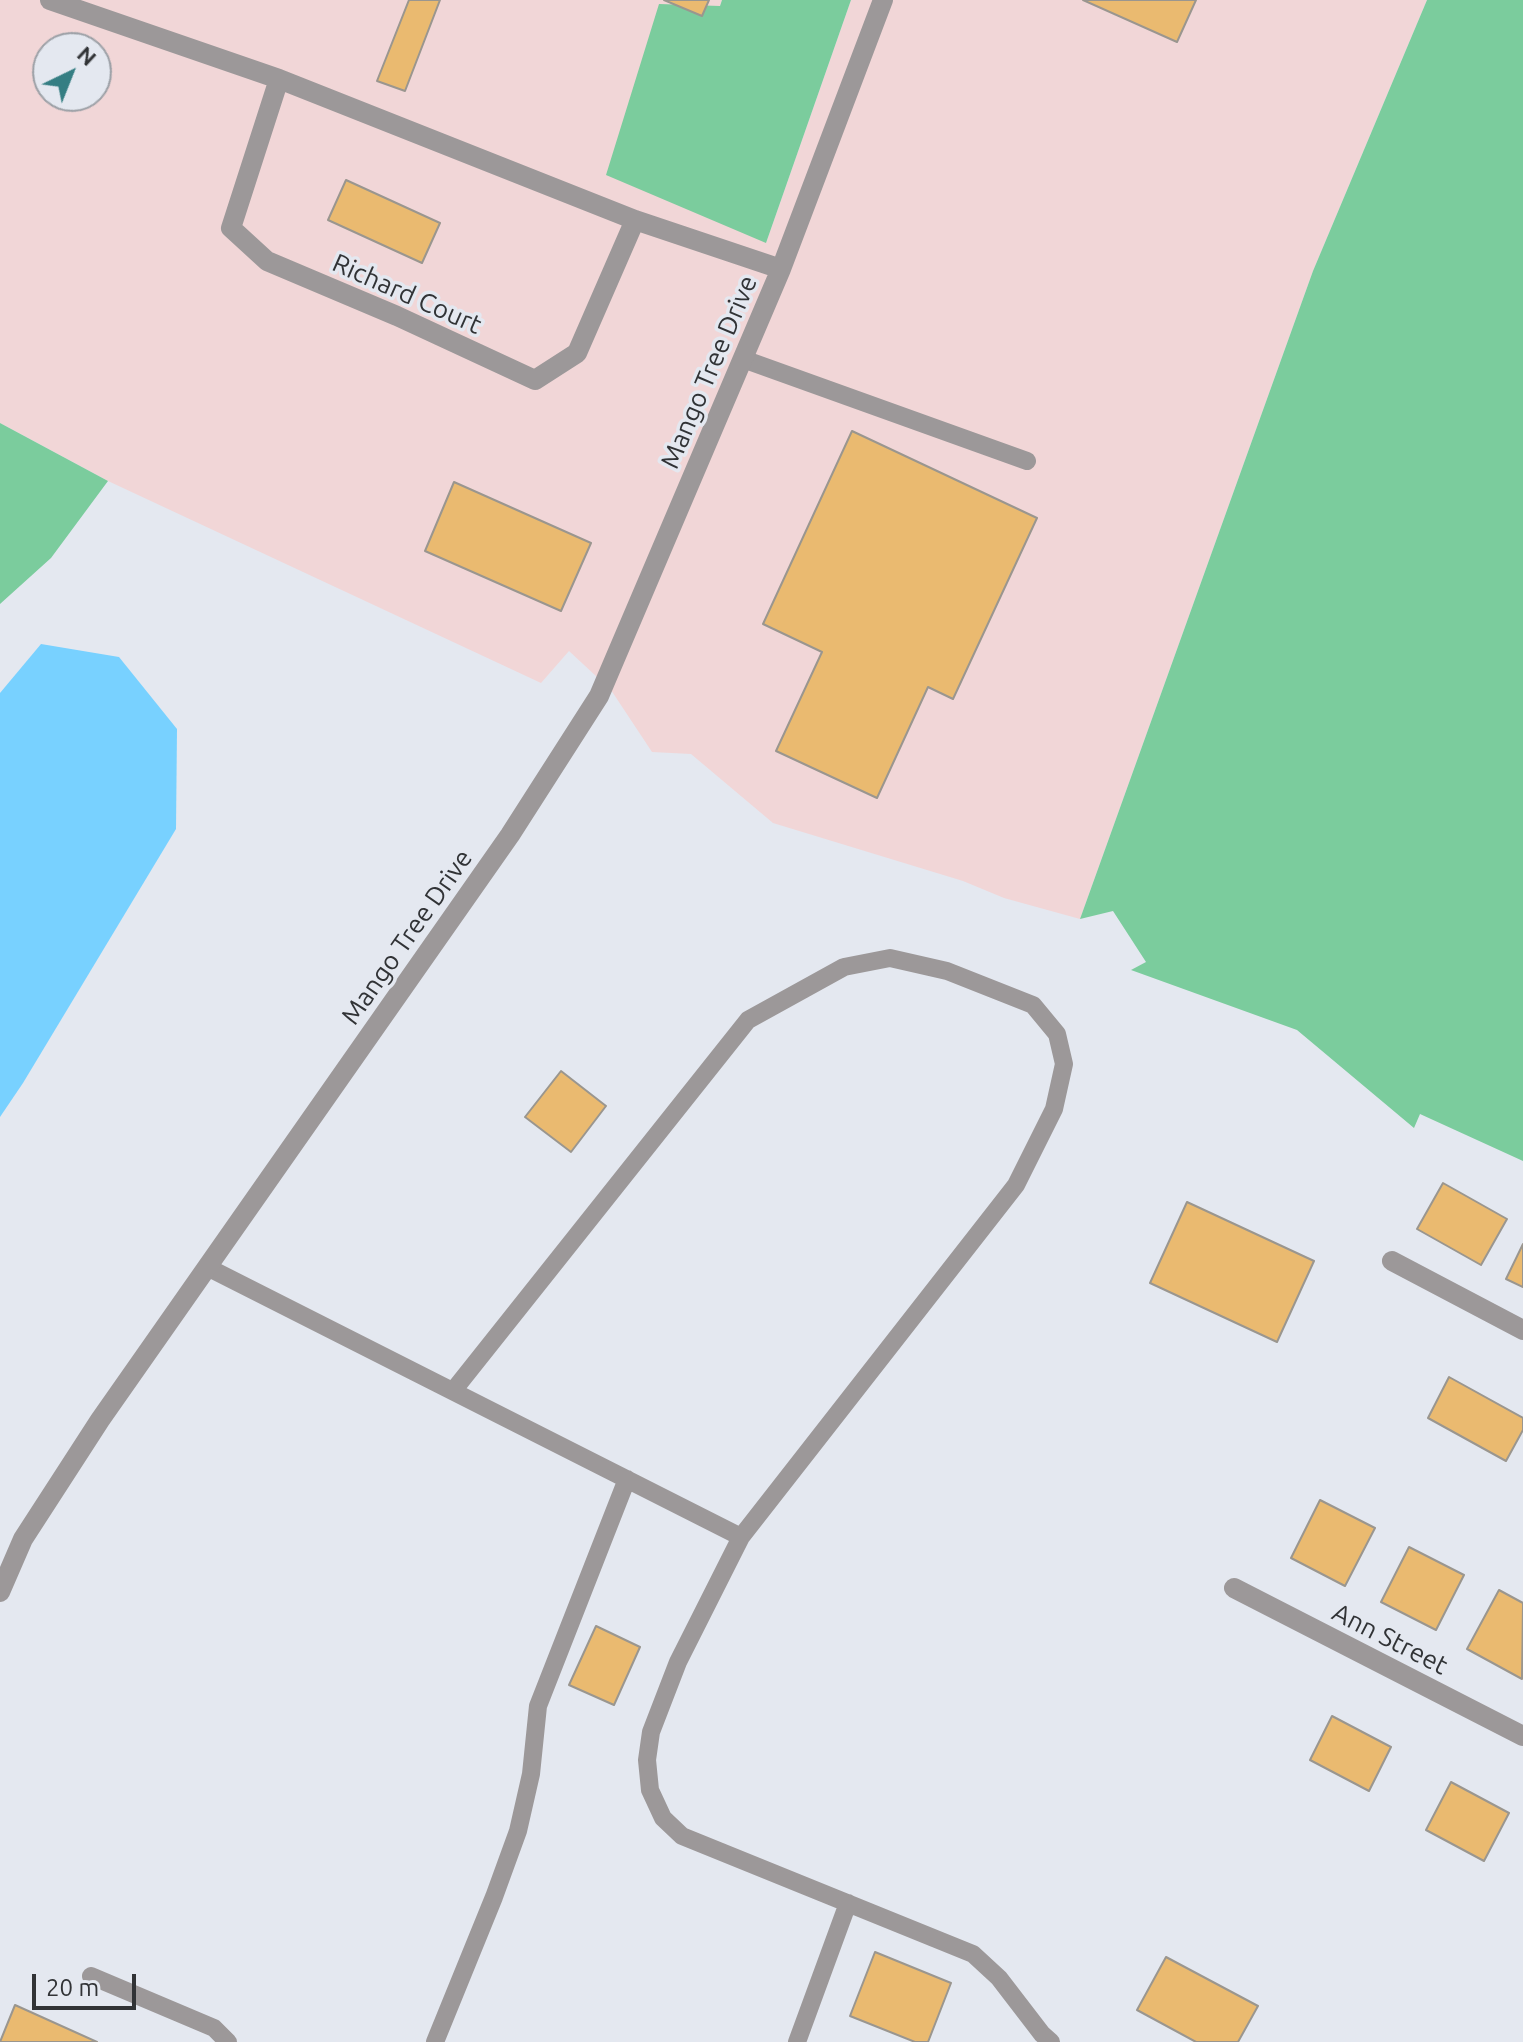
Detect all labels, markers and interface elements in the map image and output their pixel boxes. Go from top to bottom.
north arrow [32,32,112,112]
text: N [73,41,102,70]
street label: Richard Court [328,247,486,341]
street label: Mango Tree Drive [654,271,764,473]
street label: Mango Tree Drive [335,843,479,1031]
street label: Ann Street [1327,1597,1453,1681]
scale bar [36,1958,140,2008]
text: 20 m [46,1974,99,2001]

